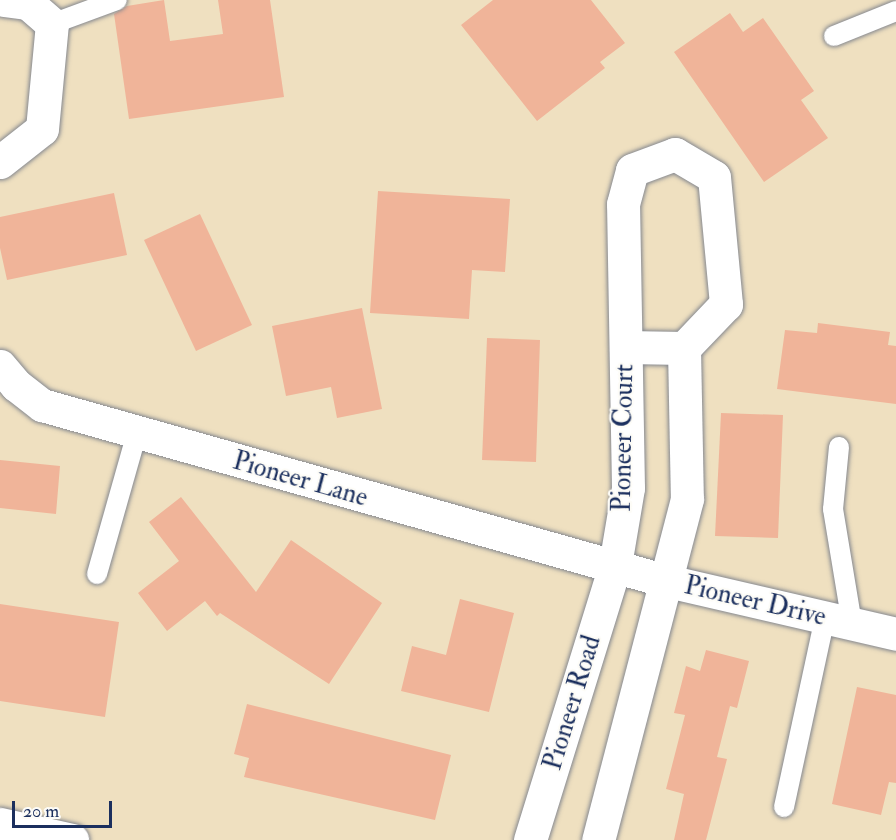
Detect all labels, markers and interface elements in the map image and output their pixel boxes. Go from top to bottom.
street label: Pioneer Court [607,364,641,512]
street label: Pioneer Lane [229,446,371,514]
street label: Pioneer Drive [681,571,829,633]
street label: Pioneer Road [538,632,608,774]
scale bar [15,789,116,827]
text: 20 m [23,800,59,823]

